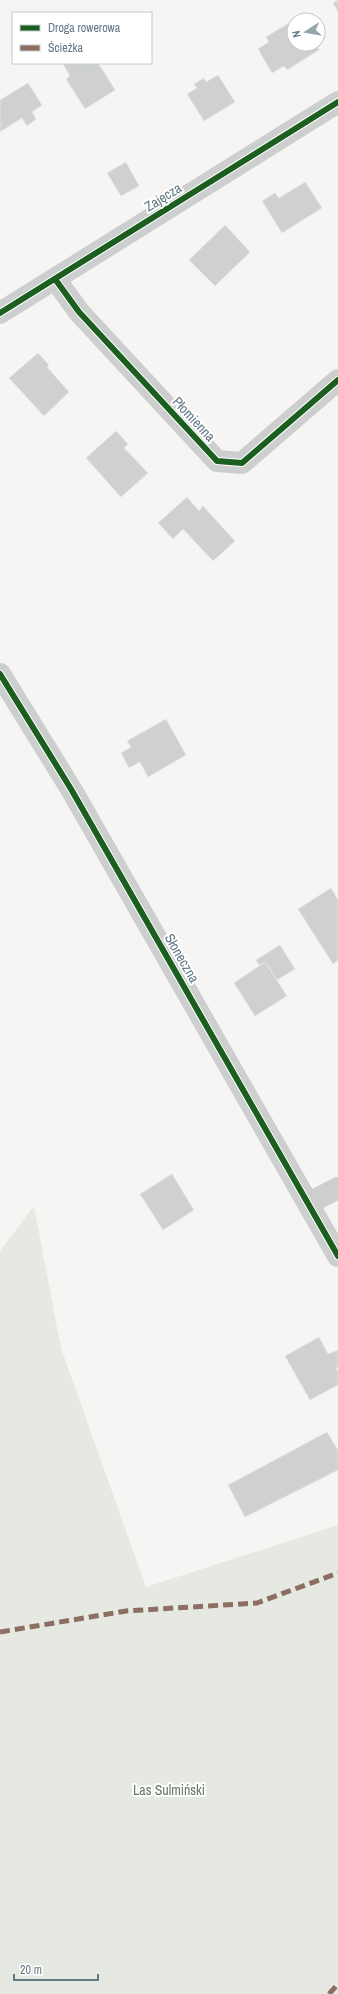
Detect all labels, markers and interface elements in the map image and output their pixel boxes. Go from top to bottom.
legend [12,12,152,64]
north arrow [286,12,326,52]
text: Droga rowerowa [48,20,121,36]
text: N [289,29,304,39]
text: Ścieżka [48,40,84,56]
street label: Zajęcza [141,178,185,215]
street label: Płomienna [169,393,220,446]
street label: Słoneczna [161,930,204,986]
park label: Las Sulmiński [133,1781,205,1799]
scale bar [14,1956,98,1982]
text: 20 m [20,1962,42,1978]

